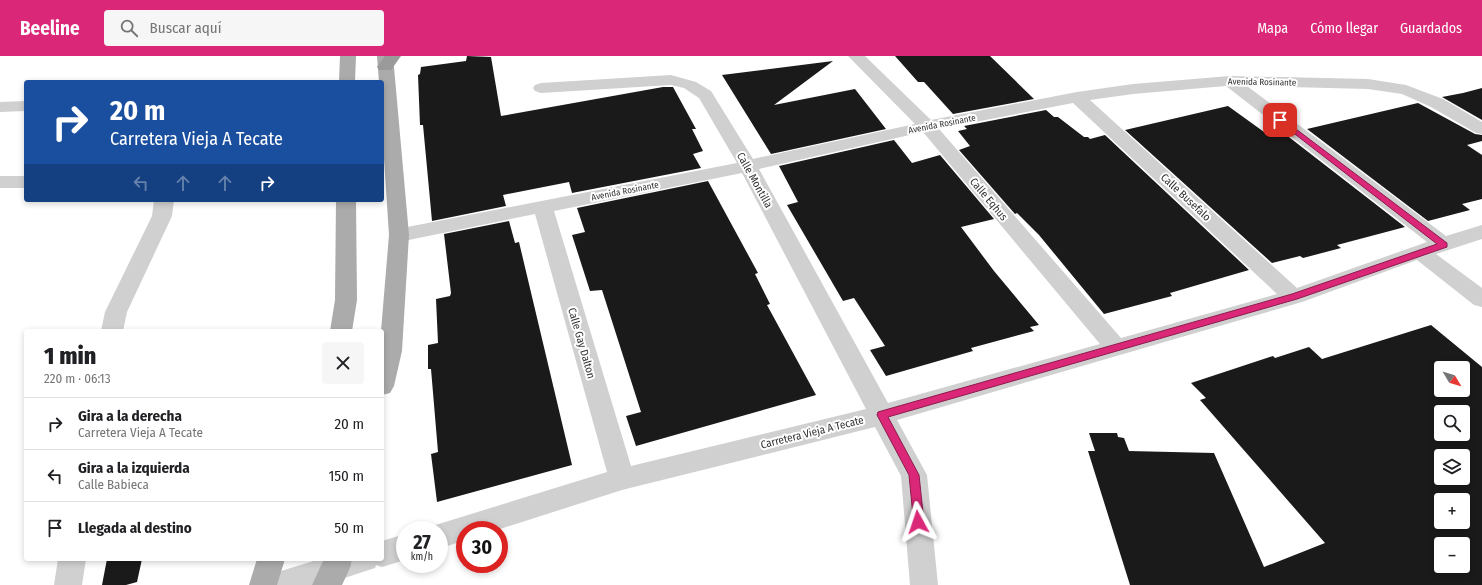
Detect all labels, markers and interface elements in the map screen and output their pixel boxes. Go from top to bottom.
search box [104,10,384,46]
text: Beeline [20,17,80,40]
icon: search [118,17,140,39]
text: Buscar aquí [150,19,221,37]
text: Mapa [1257,20,1288,37]
text: Cómo llegar [1310,20,1378,37]
text: Guardados [1400,20,1462,37]
street label: Avenida Rosinante [1228,76,1297,88]
text: 20 m [110,94,165,127]
icon: right [44,96,96,148]
pin [1263,103,1297,137]
icon: arrive [1269,109,1291,131]
street label: Avenida Rosinante [908,112,977,135]
text: Carretera Vieja A Tecate [110,128,283,150]
street label: Calle Montilla [734,150,775,210]
street label: Calle Busefalo [1158,171,1213,224]
icon: left [130,172,152,194]
icon: ahead [172,172,194,194]
icon: ahead [214,172,236,194]
icon: right [256,172,278,194]
street label: Calle Eqhus [967,175,1010,223]
street label: Avenida Rosinante [591,179,660,202]
street label: Calle Gay Dalton [565,306,598,380]
text: 1 min [44,342,96,370]
button: close [322,342,364,384]
north arrow [1434,361,1470,397]
map controls [1434,361,1470,573]
text: 220 m · 06:13 [44,371,111,386]
button: search [1434,405,1470,441]
text: Gira a la derecha [78,407,182,425]
icon: right [44,413,66,435]
street label: Carretera Vieja A Tecate [759,413,865,452]
text: 20 m [335,415,364,433]
text: Carretera Vieja A Tecate [78,425,203,440]
button: layers [1434,449,1470,485]
text: Gira a la izquierda [78,459,190,477]
icon: left [44,465,66,487]
text: 150 m [328,467,364,485]
text: Calle Babieca [78,477,149,492]
button: + [1434,493,1470,529]
position arrow [897,501,939,543]
icon: arrive [44,517,66,539]
text: Llegada al destino [78,519,192,537]
text: 50 m [334,519,364,537]
speed limit sign: 30 [456,521,508,573]
text: 27 [413,530,431,554]
button: − [1434,537,1470,573]
text: km/h [411,551,433,563]

